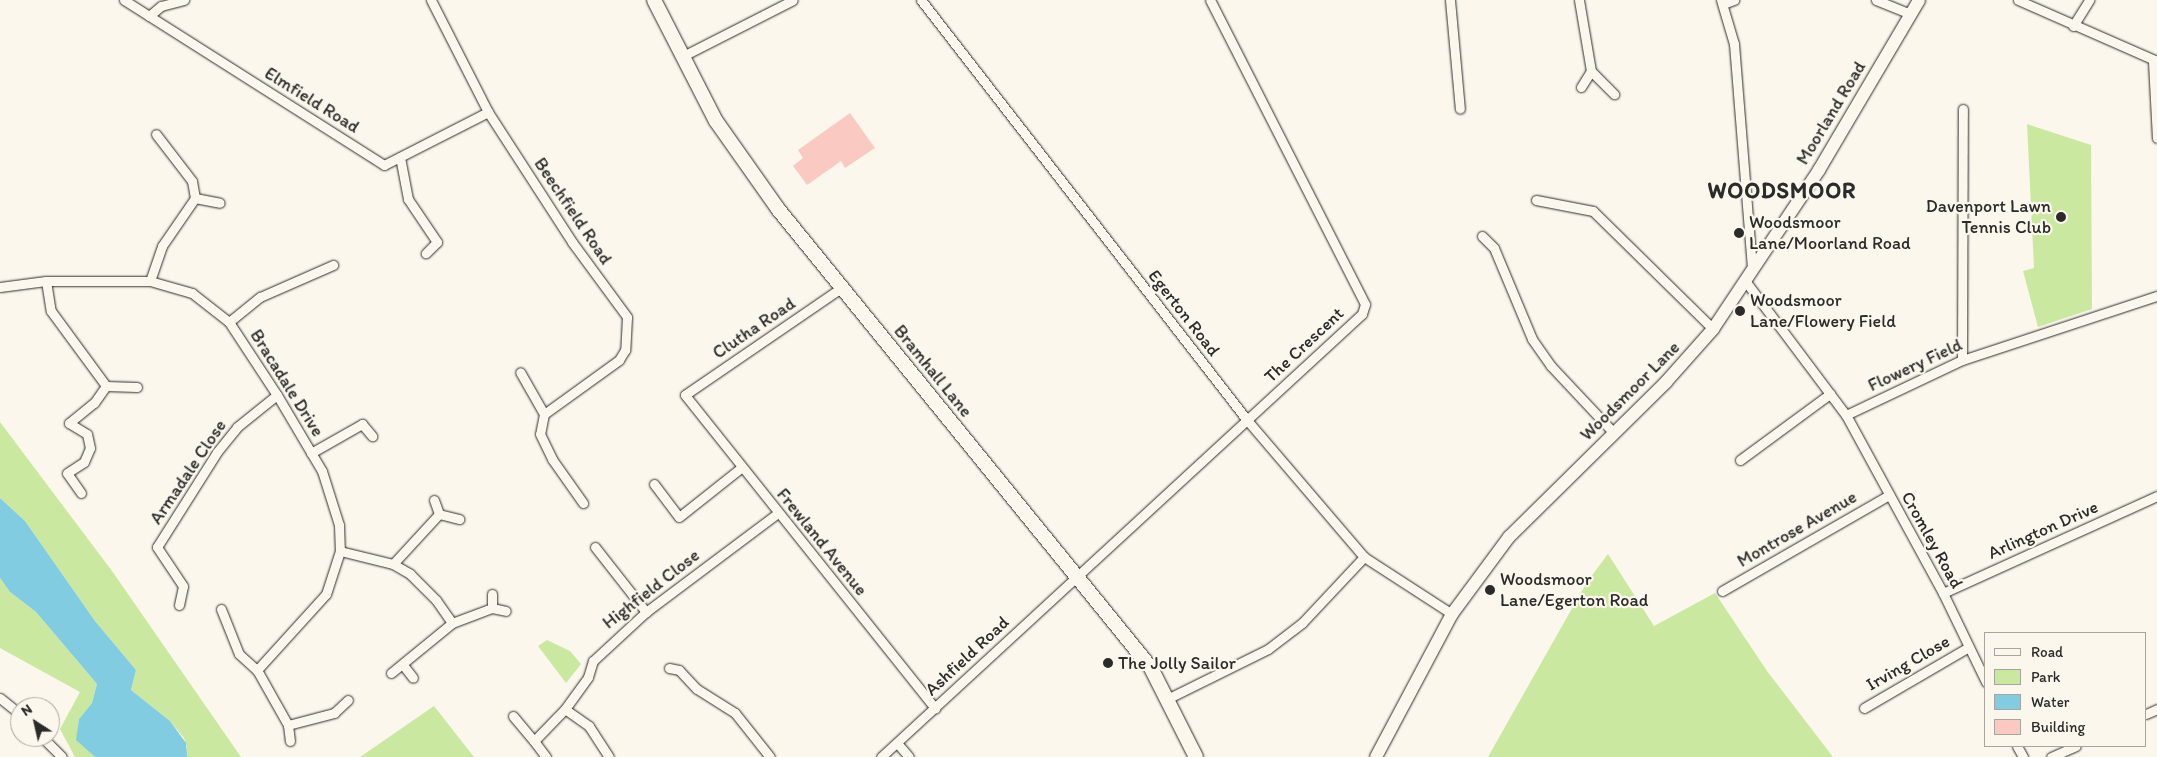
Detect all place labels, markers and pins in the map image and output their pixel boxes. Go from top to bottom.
place label: Davenport Lawn Tennis Club [1926,196,2051,238]
marker: Davenport Lawn Tennis Club [2055,211,2067,223]
place label: Woodsmoor Lane/Moorland Road [1749,212,1911,254]
marker: Woodsmoor Lane/Moorland Road [1733,227,1745,239]
place label: Woodsmoor Lane/Flowery Field [1750,290,1896,332]
marker: Woodsmoor Lane/Flowery Field [1734,305,1746,317]
place label: Woodsmoor Lane/Egerton Road [1500,569,1648,612]
marker: Woodsmoor Lane/Egerton Road [1484,584,1496,596]
place label: The Jolly Sailor [1118,652,1236,674]
marker: The Jolly Sailor [1102,657,1114,669]

